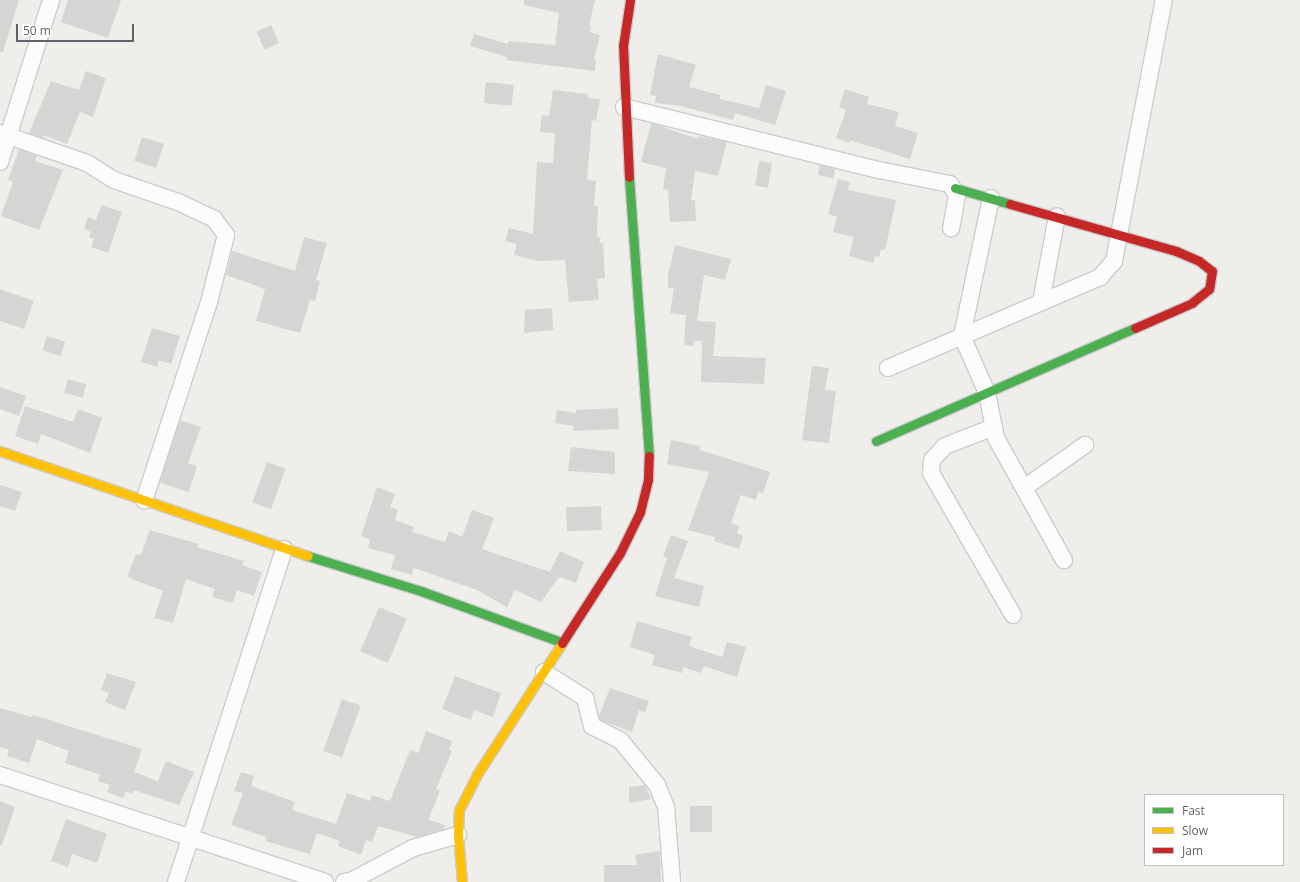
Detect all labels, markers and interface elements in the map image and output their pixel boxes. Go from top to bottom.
scale bar [18,16,136,42]
text: 50 m [23,22,51,39]
legend [1144,794,1284,866]
text: Fast [1182,802,1205,819]
text: Slow [1182,822,1208,839]
text: Jam [1182,842,1203,859]

